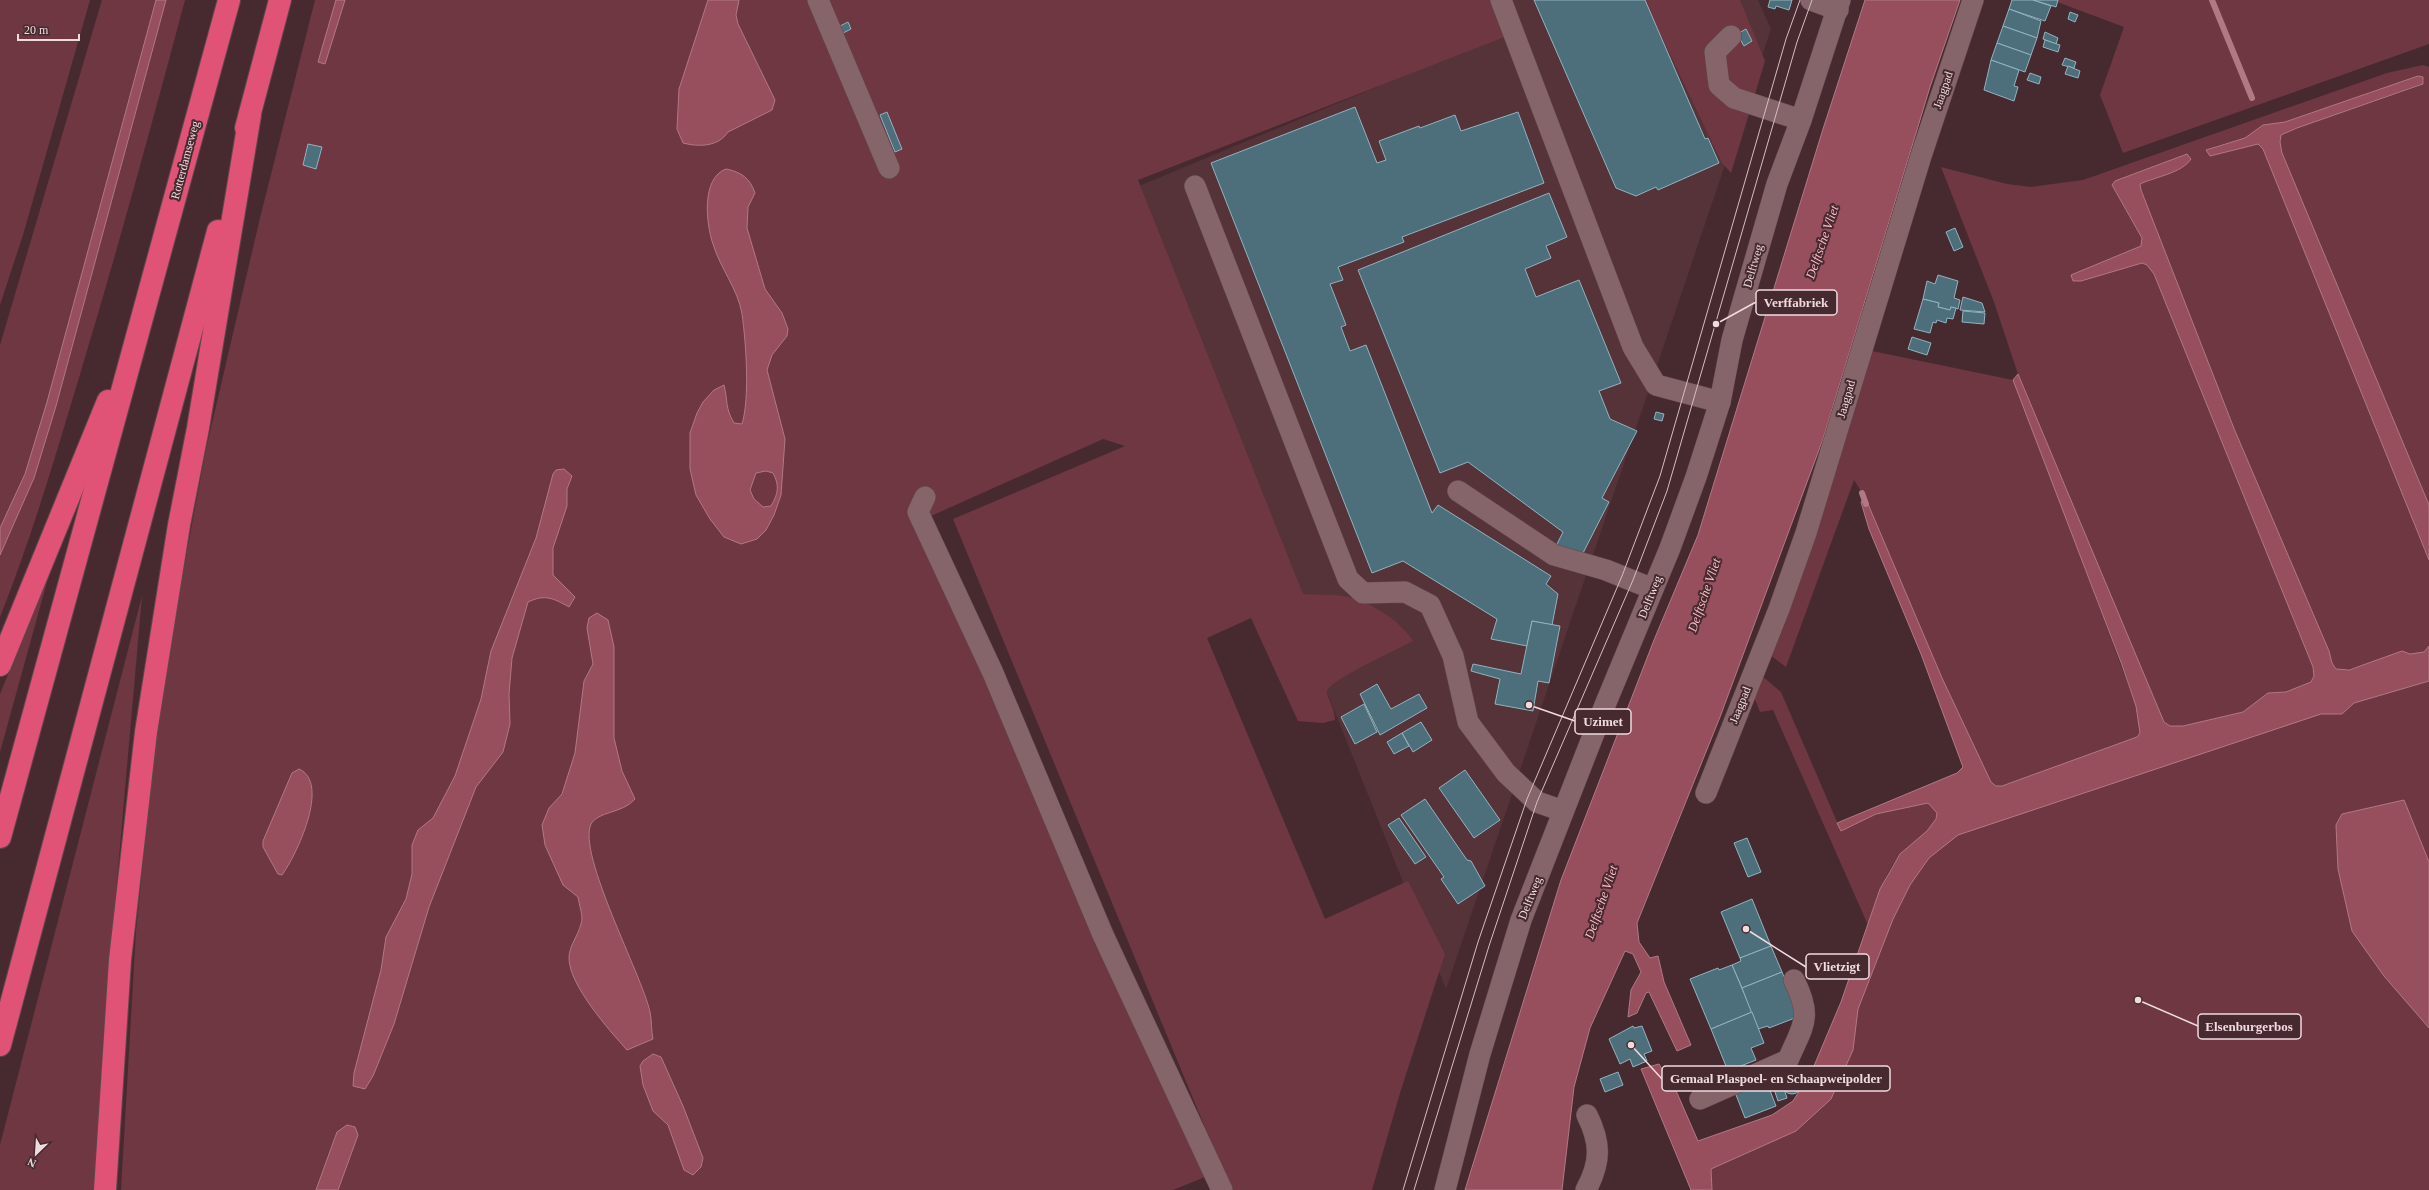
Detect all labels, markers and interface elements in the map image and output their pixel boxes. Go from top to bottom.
scale bar [18,16,79,42]
text: 20 m [24,23,49,37]
street label: Jaagpad [1930,69,1956,111]
street label: Rotterdamseweg [168,119,202,201]
water label: Delftsche Vliet [1802,203,1842,282]
street label: Delftweg [1740,243,1766,289]
callout: Verffabriek [1756,290,1837,315]
text: Verffabriek [1764,295,1829,310]
street label: Jaagpad [1834,378,1858,420]
water label: Delftsche Vliet [1684,556,1724,635]
street label: Delftweg [1635,574,1665,620]
street label: Jaagpad [1726,684,1754,726]
callout: Uzimet [1575,709,1631,734]
text: Uzimet [1583,714,1624,729]
water label: Delftsche Vliet [1581,863,1621,942]
street label: Delftweg [1515,875,1545,921]
callout: Vlietzigt [1806,954,1869,979]
text: Vlietzigt [1814,959,1861,974]
callout: Elsenburgerbos [2198,1014,2301,1039]
text: Elsenburgerbos [2205,1019,2293,1034]
callout: Gemaal Plaspoel- en Schaapweipolder [1662,1066,1890,1091]
text: Gemaal Plaspoel- en Schaapweipolder [1670,1071,1882,1086]
north arrow [16,1134,56,1174]
text: N [26,1156,38,1170]

